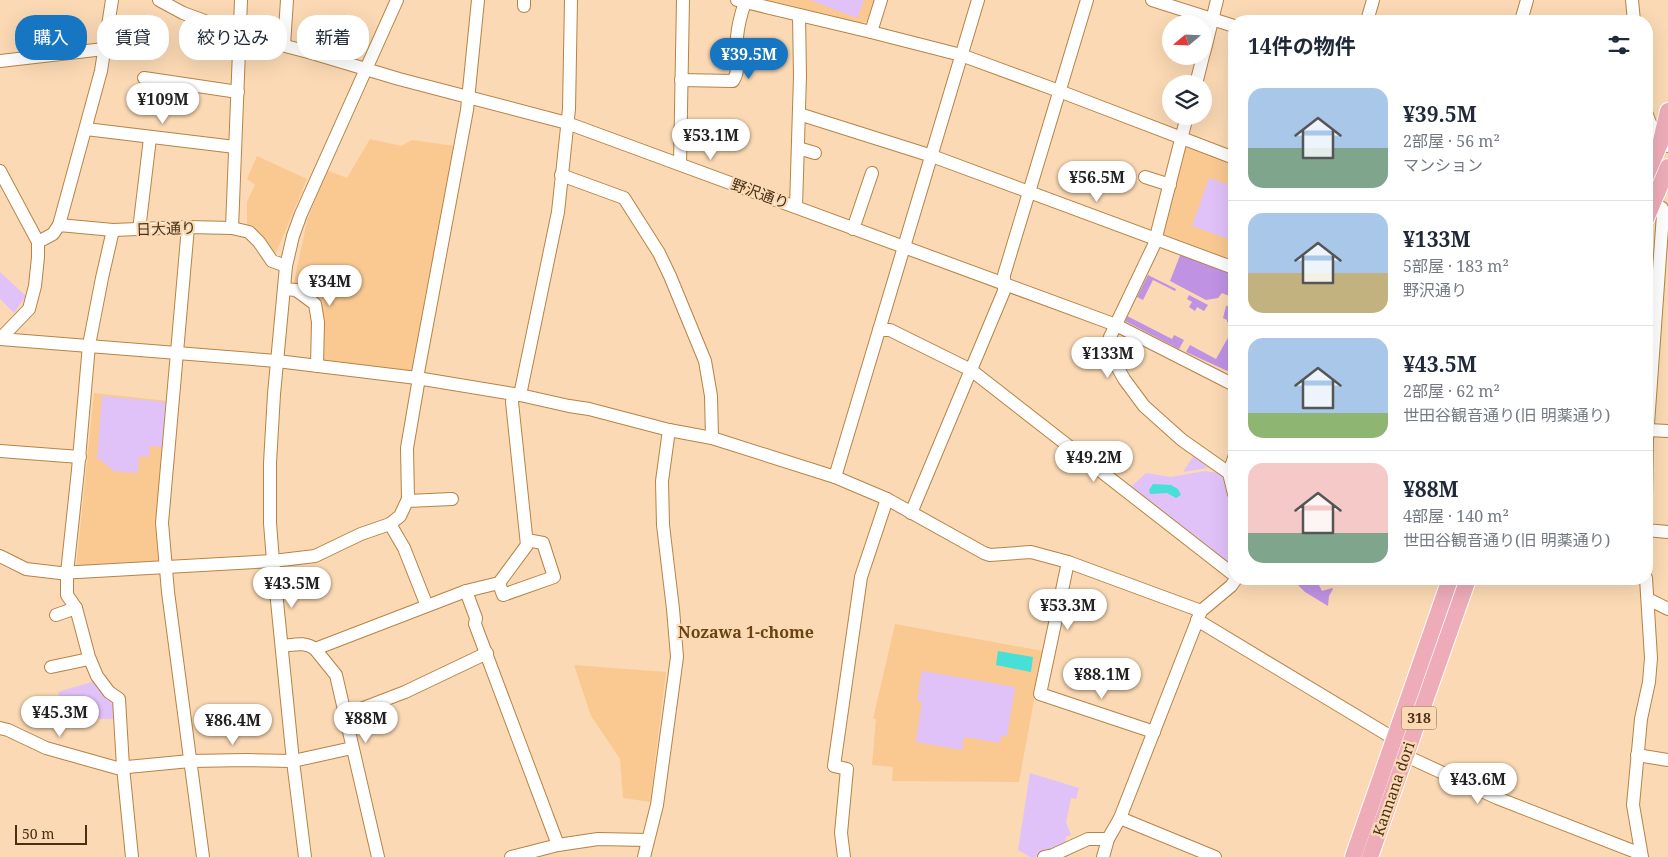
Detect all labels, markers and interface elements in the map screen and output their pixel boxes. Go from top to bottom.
chip: 購入 [15,15,87,60]
chip: 賃貸 [97,15,169,60]
chip: 絞り込み [179,15,287,60]
chip: 新着 [297,15,369,60]
north arrow [1162,15,1212,65]
map controls [1162,15,1212,125]
icon: filters [1605,31,1633,59]
text: 14件の物件 [1248,32,1356,60]
pin: ¥39.5M [708,38,790,80]
text: ¥39.5M [721,43,777,65]
button: layers [1162,75,1212,125]
pin: ¥109M [128,82,198,125]
text: ¥109M [137,88,189,110]
text: ¥39.5M [1403,100,1477,128]
icon: home [1288,108,1348,168]
pin: ¥53.1M [670,119,752,161]
text: ¥53.1M [683,124,739,146]
text: 2部屋 · 56 m² [1403,130,1500,152]
text: マンション [1403,154,1483,176]
pin: ¥56.5M [1056,160,1138,203]
text: ¥56.5M [1069,166,1125,188]
street label: 野沢通り [729,173,792,213]
street label: 日大通り [136,217,196,239]
text: ¥133M [1403,225,1470,253]
icon: home [1288,233,1348,293]
text: 5部屋 · 183 m² [1403,255,1509,277]
pin: ¥34M [300,264,360,307]
text: ¥34M [309,270,351,292]
text: 野沢通り [1403,279,1467,301]
pin: ¥133M [1073,336,1143,379]
text: ¥133M [1082,342,1134,364]
text: ¥43.5M [1403,350,1477,378]
icon: home [1288,358,1348,418]
text: 2部屋 · 62 m² [1403,380,1500,402]
text: 世田谷観音通り(旧 明薬通り) [1403,404,1610,426]
pin: ¥49.2M [1053,440,1135,483]
text: ¥49.2M [1066,446,1122,468]
text: ¥88M [1403,475,1459,503]
icon: home [1288,483,1348,543]
text: 4部屋 · 140 m² [1403,505,1509,527]
text: 世田谷観音通り(旧 明薬通り) [1403,529,1610,551]
pin: ¥43.5M [251,566,333,609]
text: ¥43.5M [264,572,320,594]
pin: ¥53.3M [1027,588,1109,631]
text: ¥53.3M [1040,594,1096,616]
district label: Nozawa 1-chome [678,621,814,643]
pin: ¥88.1M [1061,658,1143,700]
text: ¥88.1M [1074,663,1130,685]
pin: ¥45.3M [19,696,101,738]
text: ¥45.3M [32,701,88,723]
pin: ¥88M [336,702,396,744]
pin: ¥86.4M [192,704,274,746]
road number: 318 [1402,706,1436,730]
text: ¥88M [345,707,387,729]
text: ¥86.4M [205,709,261,731]
street label: Kannana dori [1368,739,1419,838]
pin: ¥43.6M [1437,762,1519,805]
text: ¥43.6M [1450,768,1506,790]
scale bar [15,822,88,845]
text: 50 m [22,824,55,843]

